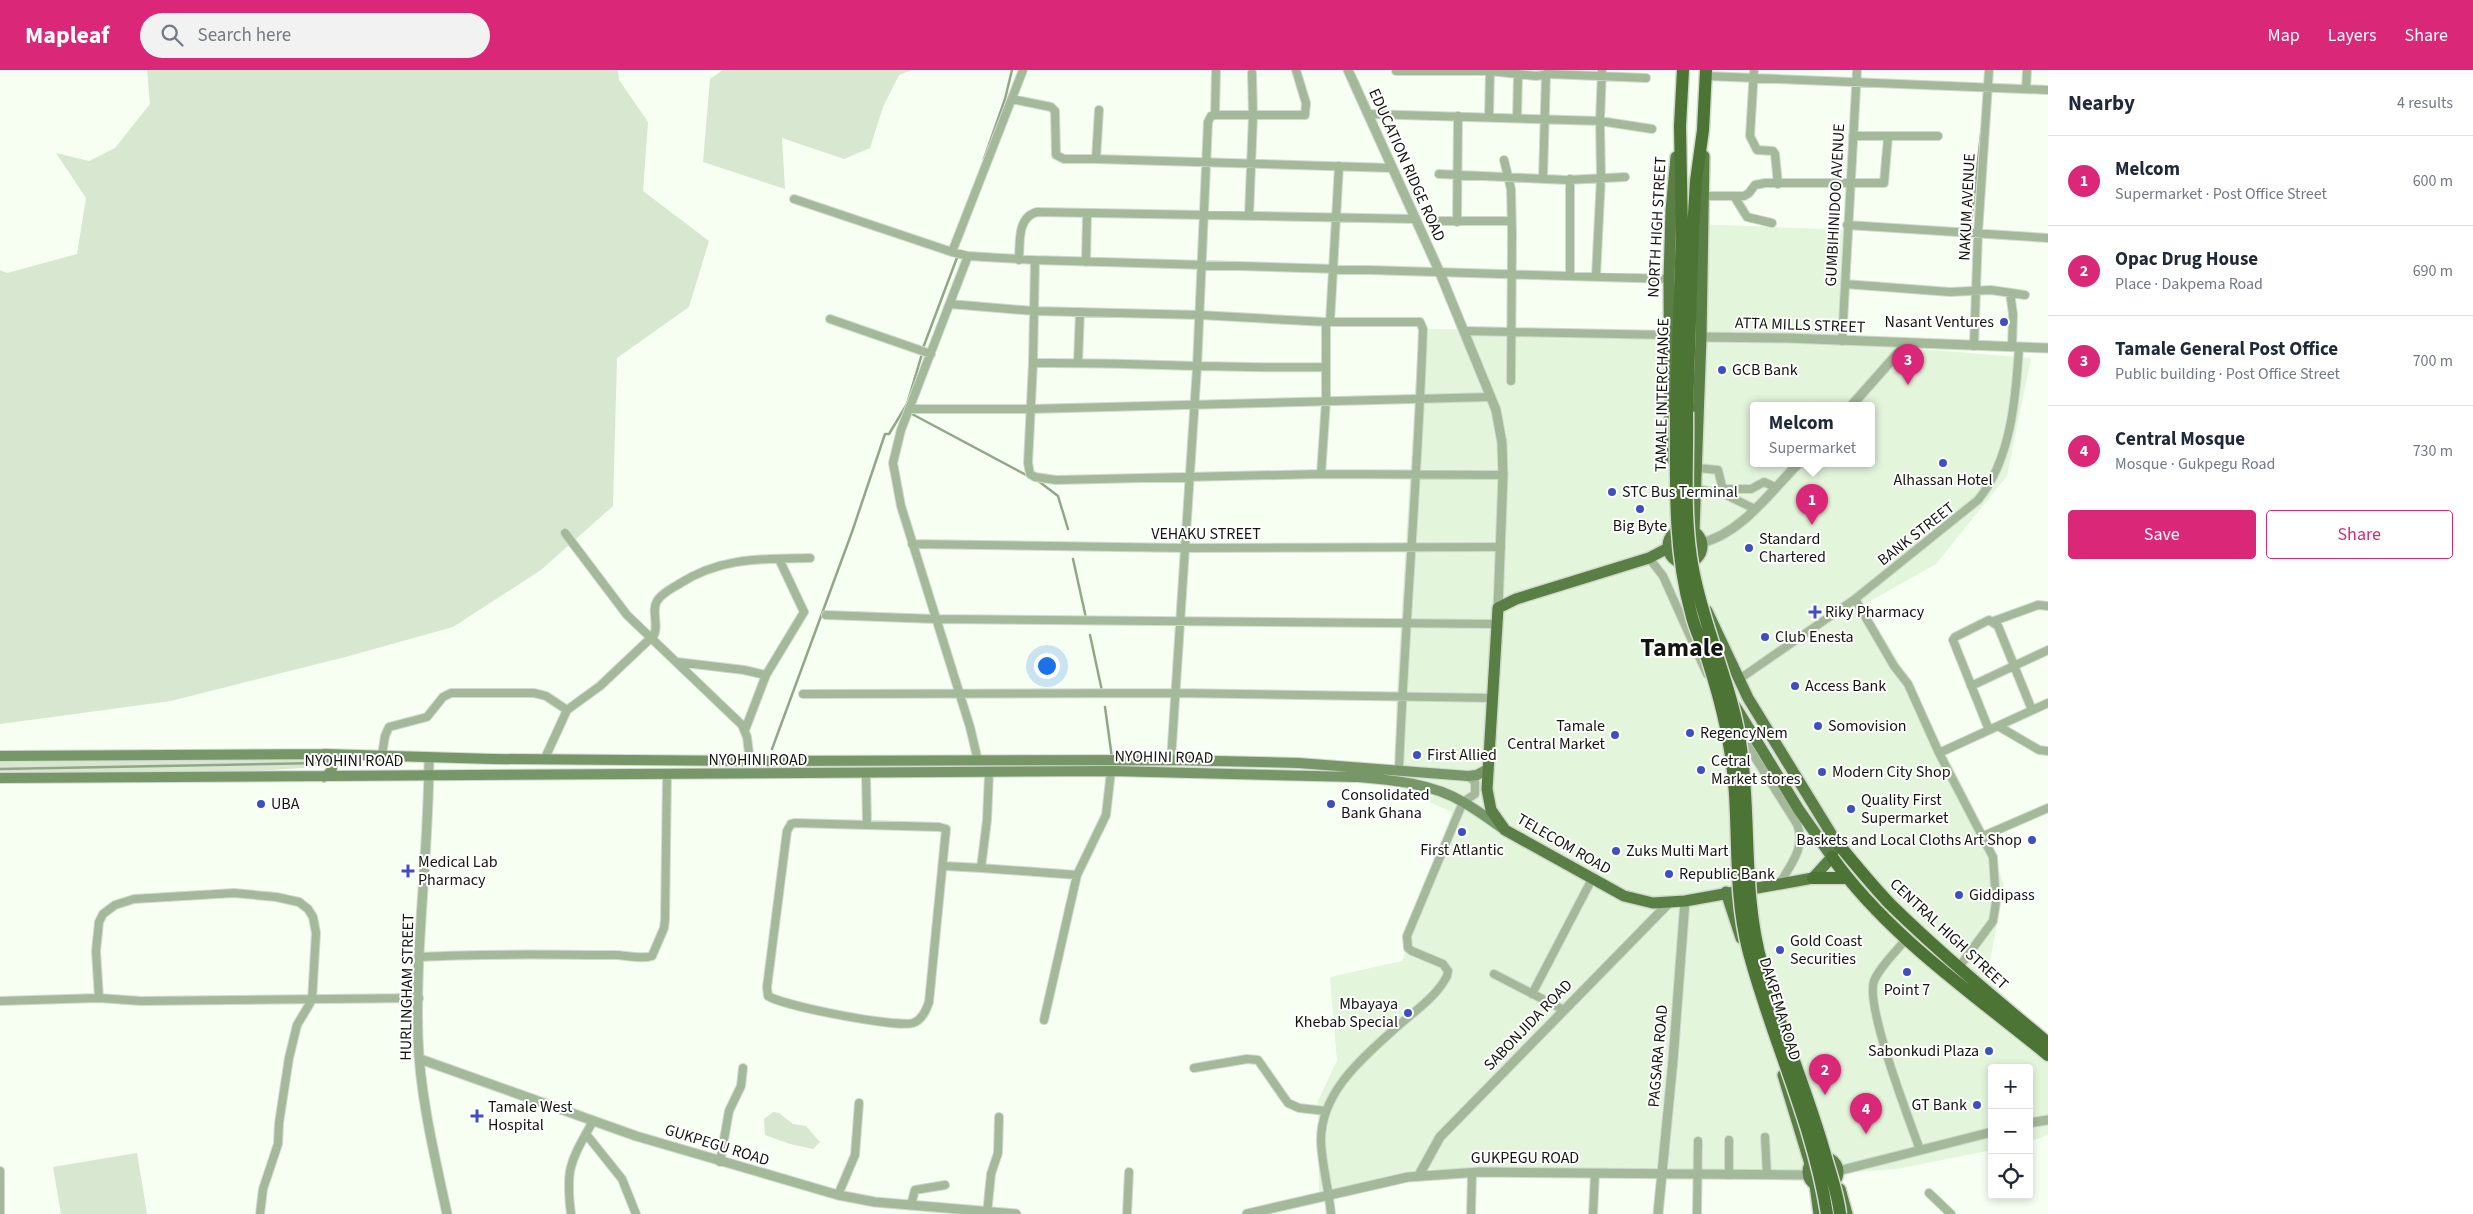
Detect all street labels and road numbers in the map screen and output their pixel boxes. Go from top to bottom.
street label: EDUCATION RIDGE ROAD [1363,85,1451,245]
street label: GUMBIHINIDOO AVENUE [1820,123,1850,287]
street label: NAKUM AVENUE [1953,153,1981,261]
street label: NORTH HIGH STREET [1642,155,1672,298]
street label: ATTA MILLS STREET [1734,312,1866,338]
street label: TAMALE INTERCHANGE [1650,318,1674,472]
street label: BANK STREET [1873,497,1959,571]
street label: VEHAKU STREET [1151,523,1261,545]
street label: NYOHINI ROAD [1114,745,1214,769]
street label: NYOHINI ROAD [709,749,808,771]
street label: NYOHINI ROAD [305,750,404,772]
street label: TELECOM ROAD [1513,808,1615,880]
street label: CENTRAL HIGH STREET [1885,873,2013,995]
street label: HURLINGHAM STREET [395,913,419,1061]
street label: DAKPEMA ROAD [1754,955,1806,1063]
street label: SABONJIDA ROAD [1479,974,1577,1075]
street label: PAGSARA ROAD [1643,1004,1673,1108]
street label: GUKPEGU ROAD [662,1119,772,1171]
street label: GUKPEGU ROAD [1471,1147,1579,1169]

